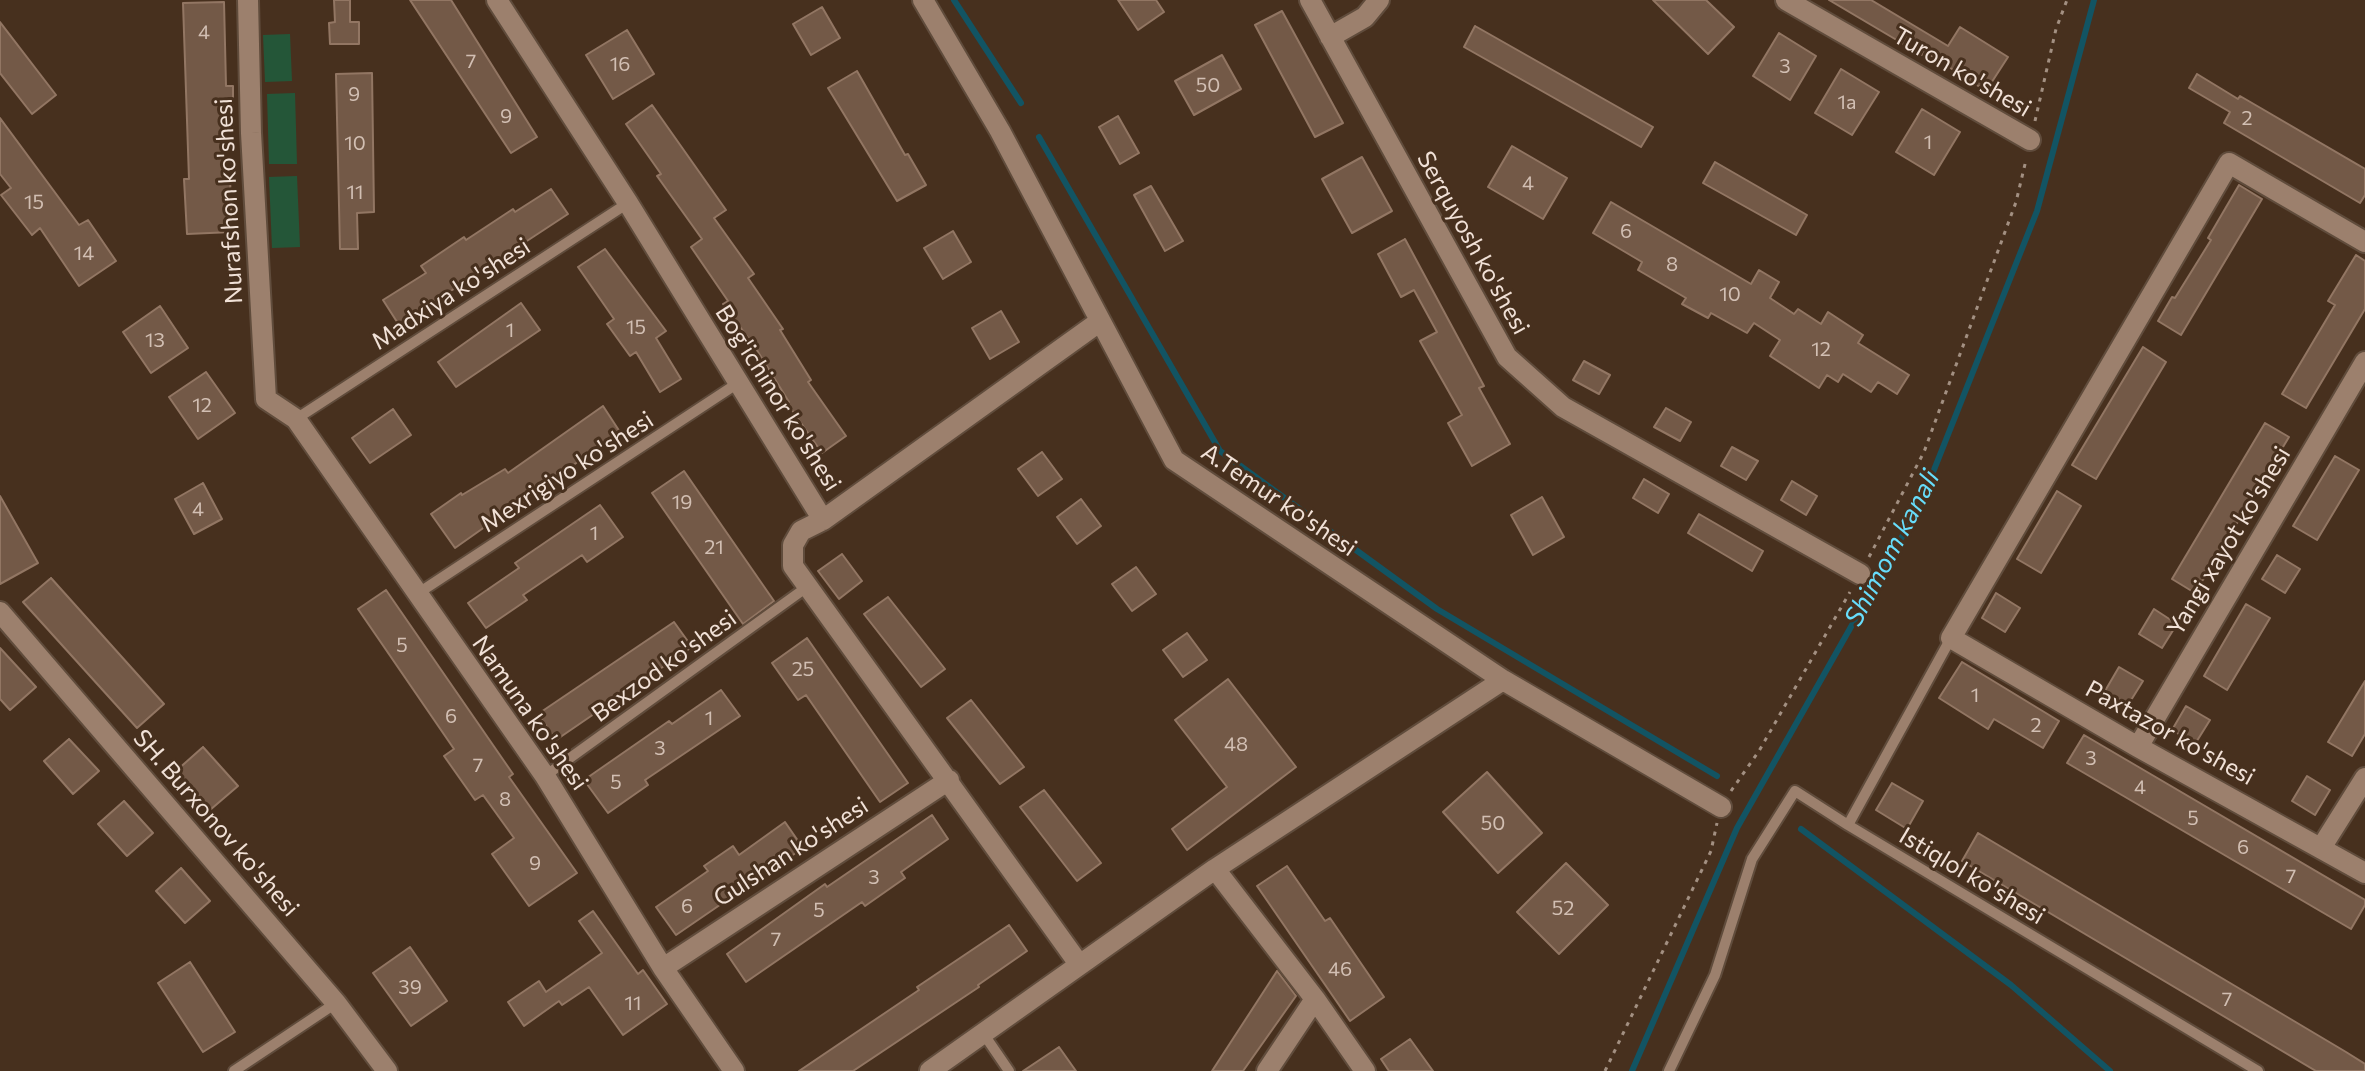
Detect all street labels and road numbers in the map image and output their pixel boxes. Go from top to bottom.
street label: Turon ko'shesi [1888,21,2036,123]
street label: Nurafshon ko'shesi [209,97,249,305]
street label: Serquyosh ko'shesi [1411,146,1535,340]
street label: Madxiya ko'shesi [366,232,536,356]
street label: Bog'ichinor ko'shesi [709,300,847,496]
street label: Mexrigiyo ko'shesi [475,405,659,539]
street label: A.Temur ko'shesi [1196,437,1362,563]
street label: Yangi xayot ko'shesi [2161,441,2297,641]
street label: Bexzod ko'shesi [586,604,742,728]
street label: Namuna ko'shesi [466,630,594,796]
street label: Paxtazor ko'shesi [2080,675,2260,791]
street label: SH. Burxonov ko'shesi [127,724,305,922]
street label: Gulshan ko'shesi [708,791,874,913]
street label: Istiqlol ko'shesi [1894,821,2050,931]

